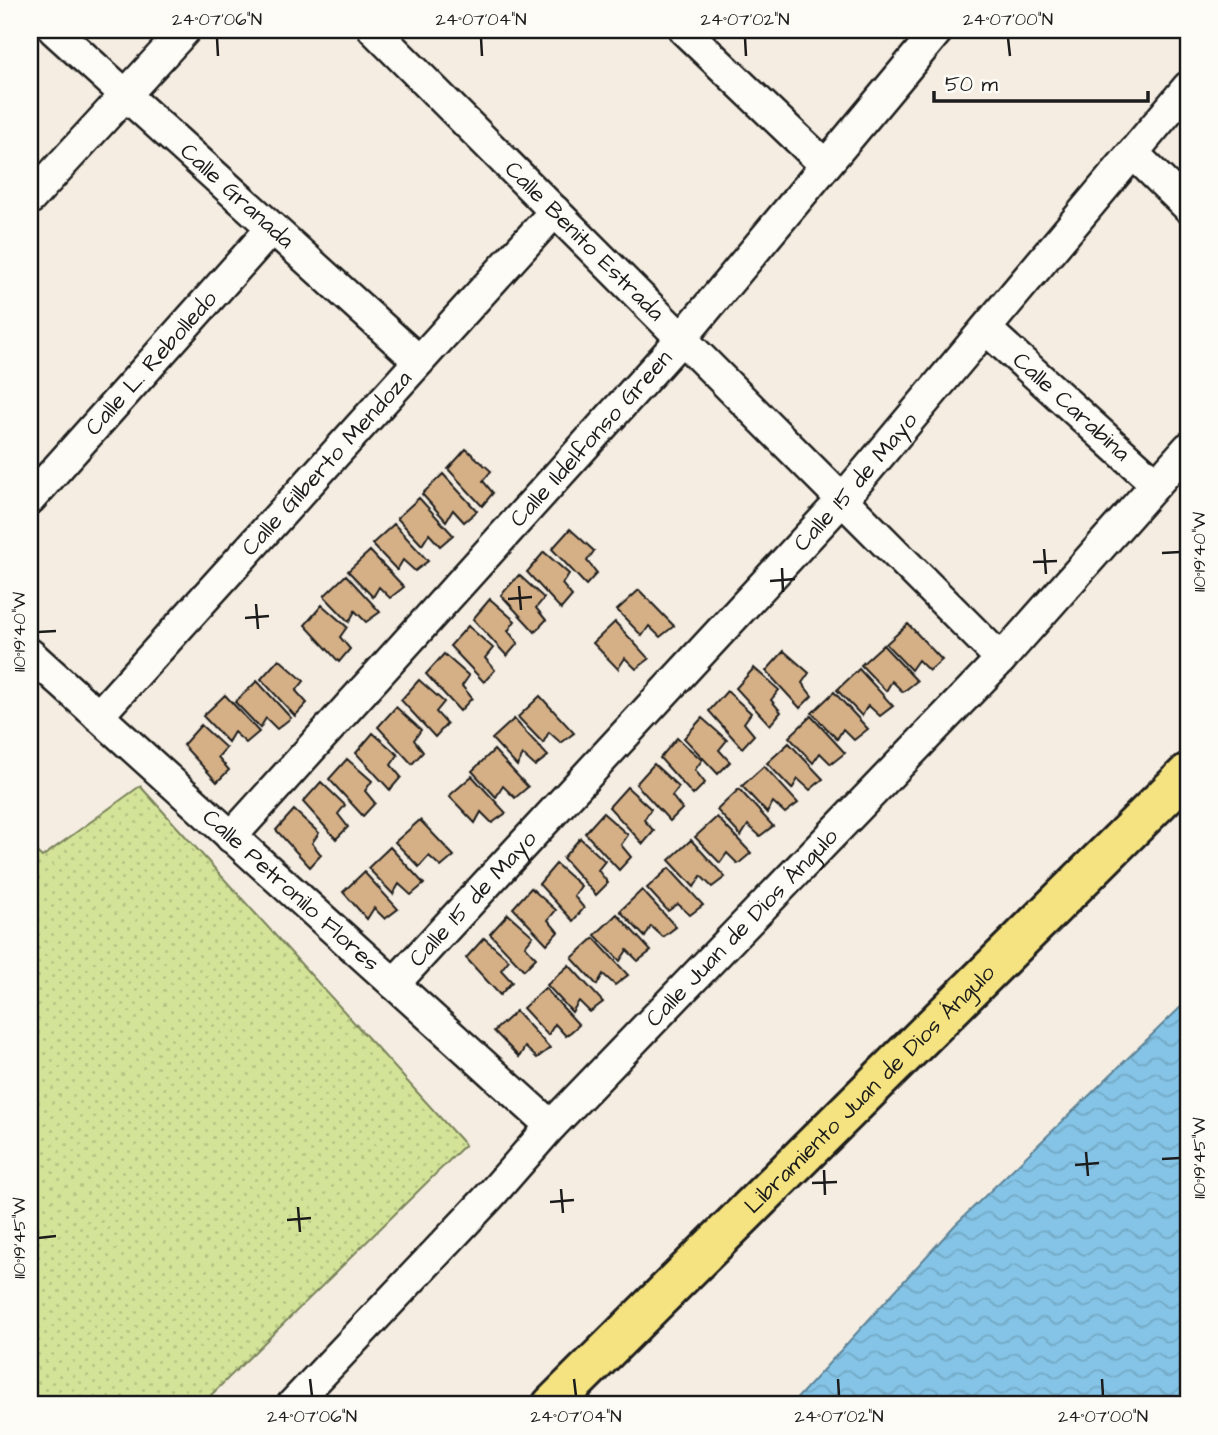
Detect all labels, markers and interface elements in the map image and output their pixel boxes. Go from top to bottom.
text: 24°07'06"N [172,7,262,32]
text: 24°07'04"N [435,7,527,32]
text: 24°07'02"N [700,7,790,32]
text: 24°07'00"N [963,7,1053,32]
scale bar [934,60,1148,104]
text: 50 m [945,70,999,99]
street label: Calle Granada [173,136,301,256]
street label: Calle Benito Estrada [497,154,672,329]
street label: Calle L. Rebolledo [78,284,225,443]
street label: Calle Ildelfonso Green [503,343,680,534]
street label: Calle Carabina [1005,345,1137,469]
street label: Calle Gilberto Mendoza [234,363,419,563]
street label: Calle 15 de Mayo [786,405,925,559]
text: 110°19'40"W [1187,512,1212,592]
text: 110°19'40"W [7,592,32,672]
street label: Calle Petronilo Flores [195,802,386,979]
street label: Calle Juan de Dios Ángulo [638,821,846,1034]
street label: Calle 15 de Mayo [402,824,544,974]
street label: Libramiento Juan de Dios Ángulo [737,957,1002,1221]
text: 110°19'45"W [1187,1117,1212,1199]
text: 110°19'45"W [7,1197,32,1279]
text: 24°07'06"N [267,1404,357,1429]
text: 24°07'04"N [530,1404,622,1429]
text: 24°07'02"N [794,1404,884,1429]
text: 24°07'00"N [1058,1404,1148,1429]

